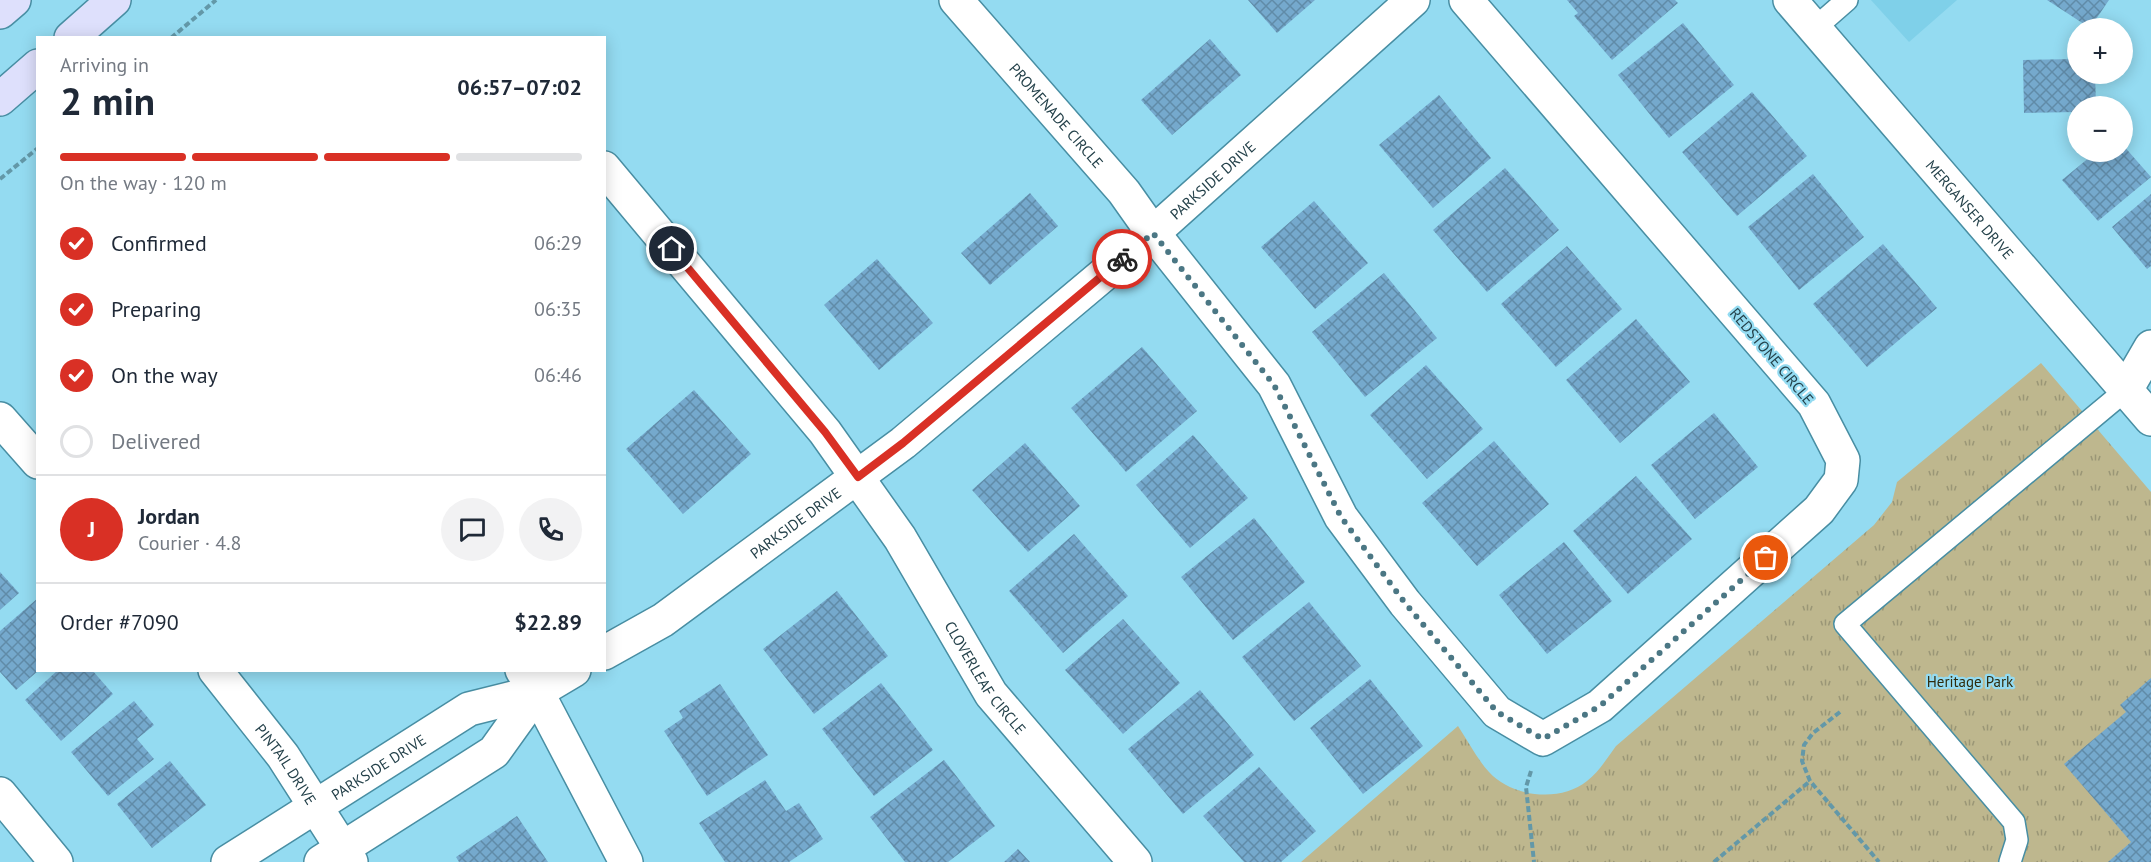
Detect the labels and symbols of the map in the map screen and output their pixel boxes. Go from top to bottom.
street label: PROMENADE CIRCLE [1006,59,1108,172]
street label: PARKSIDE DRIVE [1166,137,1259,223]
street label: MERGANSER DRIVE [1922,156,2018,263]
pin [646,223,697,274]
courier [1092,229,1152,289]
street label: REDSTONE CIRCLE [1726,304,1818,408]
street label: PARKSIDE DRIVE [746,483,845,562]
pin [1740,532,1791,583]
street label: CLOVERLEAF CIRCLE [941,617,1031,738]
park label: Heritage Park [1927,672,2014,691]
street label: PINTAIL DRIVE [252,720,321,808]
street label: PARKSIDE DRIVE [327,730,429,804]

